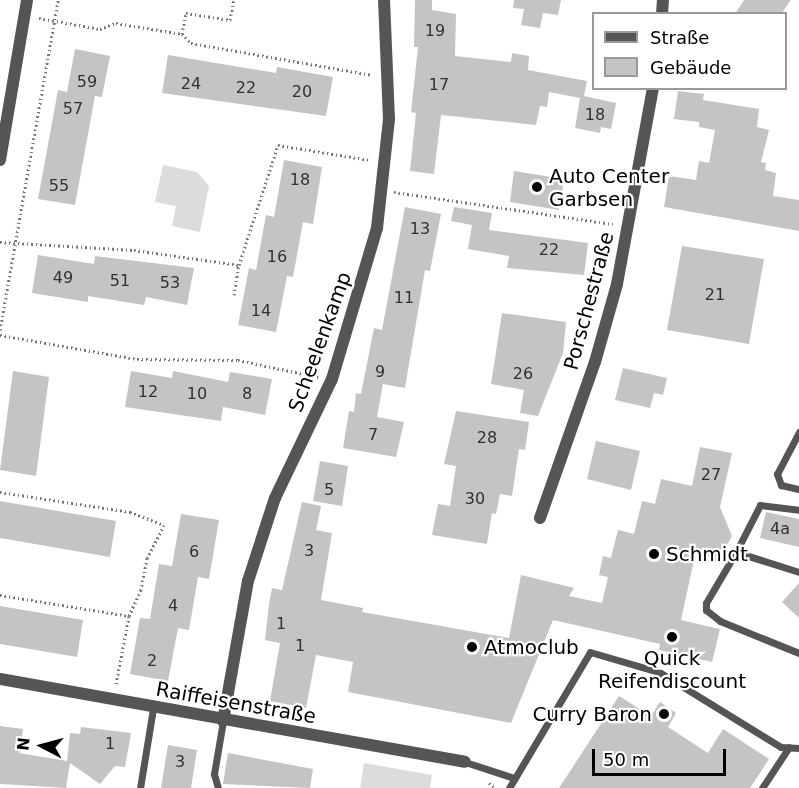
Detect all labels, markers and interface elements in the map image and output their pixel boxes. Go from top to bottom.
legend [592,12,787,90]
house number: 19 [425,21,445,41]
text: Straße [650,27,709,48]
text: Gebäude [650,57,731,78]
house number: 59 [77,72,97,92]
house number: 24 [181,74,201,94]
house number: 17 [429,75,449,95]
house number: 22 [236,78,256,98]
house number: 20 [292,82,312,102]
house number: 57 [63,99,83,119]
house number: 18 [585,105,605,125]
place label: Auto Center Garbsen [549,164,669,211]
house number: 18 [290,170,310,190]
house number: 55 [49,176,69,196]
marker: Auto Center Garbsen [530,180,544,194]
house number: 13 [410,219,430,239]
street label: Porschestraße [559,229,619,373]
house number: 22 [539,240,559,260]
house number: 16 [267,247,287,267]
house number: 49 [53,268,73,288]
street label: Scheelenkamp [284,269,356,415]
house number: 51 [110,271,130,291]
house number: 53 [160,273,180,293]
house number: 21 [705,285,725,305]
house number: 11 [394,288,414,308]
house number: 14 [251,301,271,321]
house number: 9 [375,362,385,382]
house number: 26 [513,364,533,384]
house number: 12 [138,382,158,402]
house number: 10 [187,384,207,404]
house number: 8 [242,384,252,404]
house number: 7 [368,425,378,445]
house number: 28 [477,428,497,448]
house number: 27 [701,465,721,485]
house number: 5 [324,480,334,500]
house number: 30 [465,489,485,509]
house number: 4a [770,519,790,539]
house number: 3 [304,541,314,561]
house number: 6 [189,542,199,562]
place label: Schmidt [666,542,748,566]
marker: Schmidt [647,547,661,561]
house number: 4 [168,596,178,616]
house number: 1 [276,614,286,634]
marker: Quick Reifendiscount [665,630,679,644]
place label: Atmoclub [484,635,579,659]
house number: 1 [295,636,305,656]
marker: Atmoclub [465,640,479,654]
place label: Quick Reifendiscount [598,646,746,693]
house number: 2 [147,651,157,671]
street label: Raiffeisenstraße [154,677,318,729]
place label: Curry Baron [532,702,652,726]
marker: Curry Baron [657,707,671,721]
north arrow [12,716,72,776]
house number: 1 [105,734,115,754]
text: N [13,736,34,752]
scale bar [595,737,728,775]
text: 50 m [603,749,649,770]
house number: 3 [175,752,185,772]

